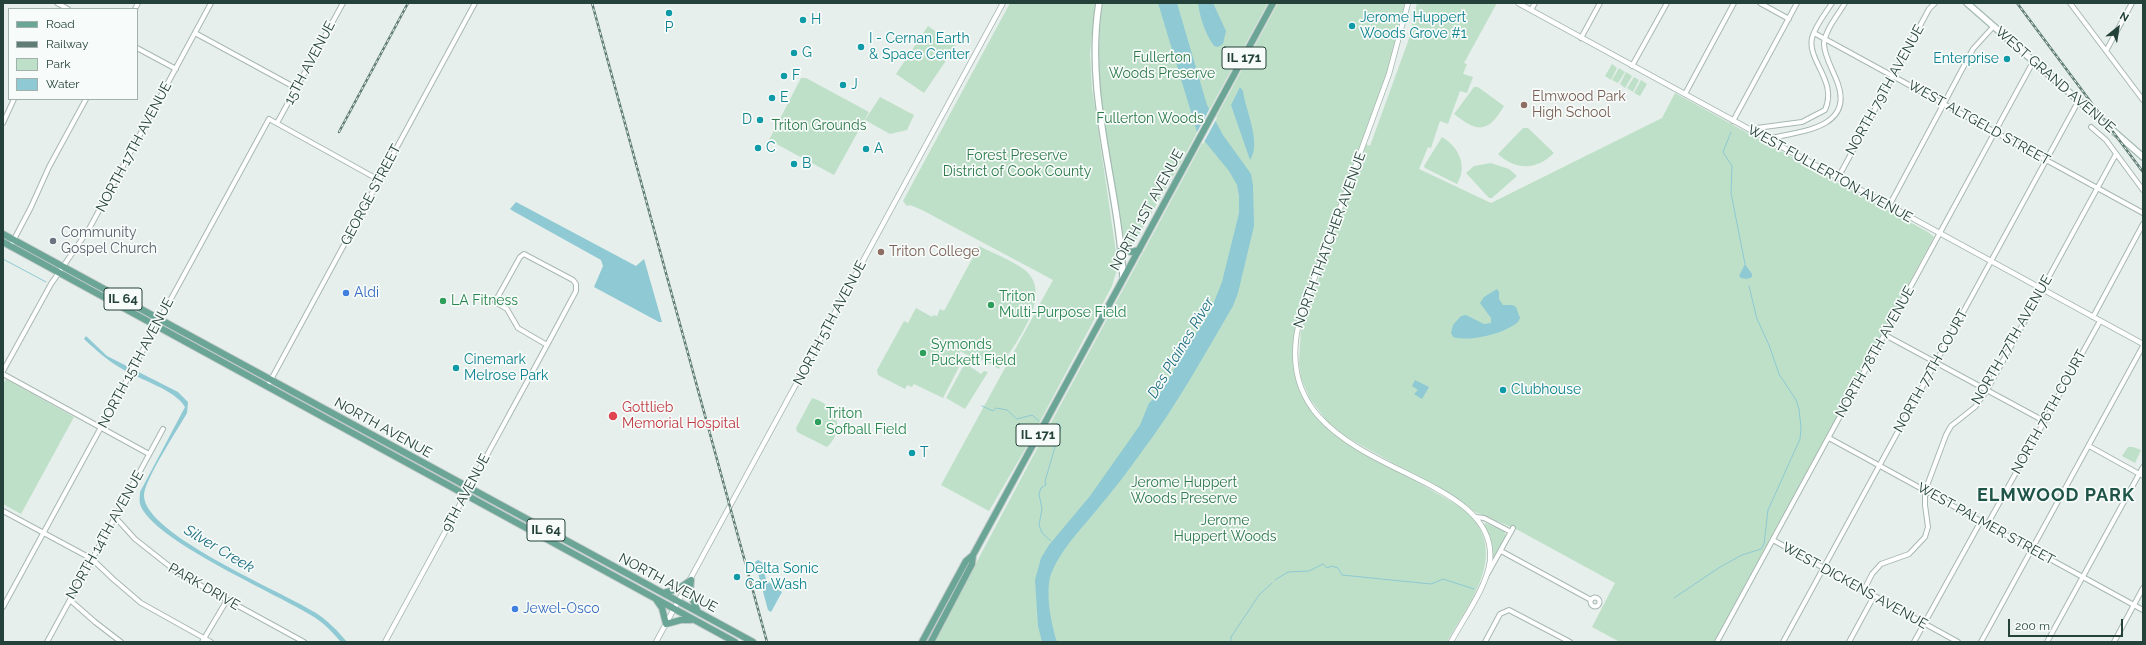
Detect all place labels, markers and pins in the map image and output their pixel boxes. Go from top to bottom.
marker: P [664,8,674,18]
place label: Jerome Huppert Woods Grove #1 [1360,10,1467,42]
place label: H [811,12,821,28]
marker: H [798,15,808,25]
place label: P [665,20,673,36]
marker: Jerome Huppert Woods Grove #1 [1347,21,1357,31]
place label: I - Cernan Earth & Space Center [869,31,970,64]
marker: I - Cernan Earth & Space Center [856,42,866,52]
place label: G [802,45,812,61]
marker: G [789,48,799,58]
place label: Enterprise [1933,51,1999,67]
marker: Enterprise [2002,54,2012,64]
place label: F [792,68,800,84]
marker: F [779,71,789,81]
place label: J [851,77,858,93]
marker: J [838,80,848,90]
place label: Elmwood Park High School [1532,89,1626,122]
place label: E [780,90,789,106]
marker: E [767,93,777,103]
marker: Elmwood Park High School [1519,100,1529,110]
place label: D [742,112,752,128]
marker: D [755,115,765,125]
place label: C [766,140,776,156]
place label: A [874,141,883,157]
marker: C [753,143,763,153]
marker: A [861,144,871,154]
place label: B [802,156,811,172]
marker: B [789,159,799,169]
place label: Community Gospel Church [61,225,157,258]
marker: Community Gospel Church [48,236,58,246]
place label: Triton College [889,244,980,260]
marker: Triton College [876,247,886,257]
place label: Aldi [354,285,379,301]
marker: Aldi [341,288,351,298]
place label: Triton Multi-Purpose Field [999,289,1127,322]
place label: LA Fitness [451,293,518,309]
marker: LA Fitness [438,296,448,306]
marker: Triton Multi-Purpose Field [986,300,996,310]
place label: Symonds Puckett Field [931,337,1016,370]
marker: Symonds Puckett Field [918,348,928,358]
place label: Cinemark Melrose Park [464,352,548,384]
marker: Cinemark Melrose Park [451,363,461,373]
place label: Clubhouse [1511,382,1581,398]
marker: Clubhouse [1498,385,1508,395]
place label: Gottlieb Memorial Hospital [622,400,740,432]
place label: Triton Sofball Field [826,406,907,438]
marker: Gottlieb Memorial Hospital [607,410,619,422]
marker: Triton Sofball Field [813,417,823,427]
place label: T [920,445,929,461]
marker: T [907,448,917,458]
place label: Delta Sonic Car Wash [745,561,819,594]
marker: Delta Sonic Car Wash [732,572,742,582]
place label: Jewel-Osco [523,601,600,617]
marker: Jewel-Osco [510,604,520,614]

